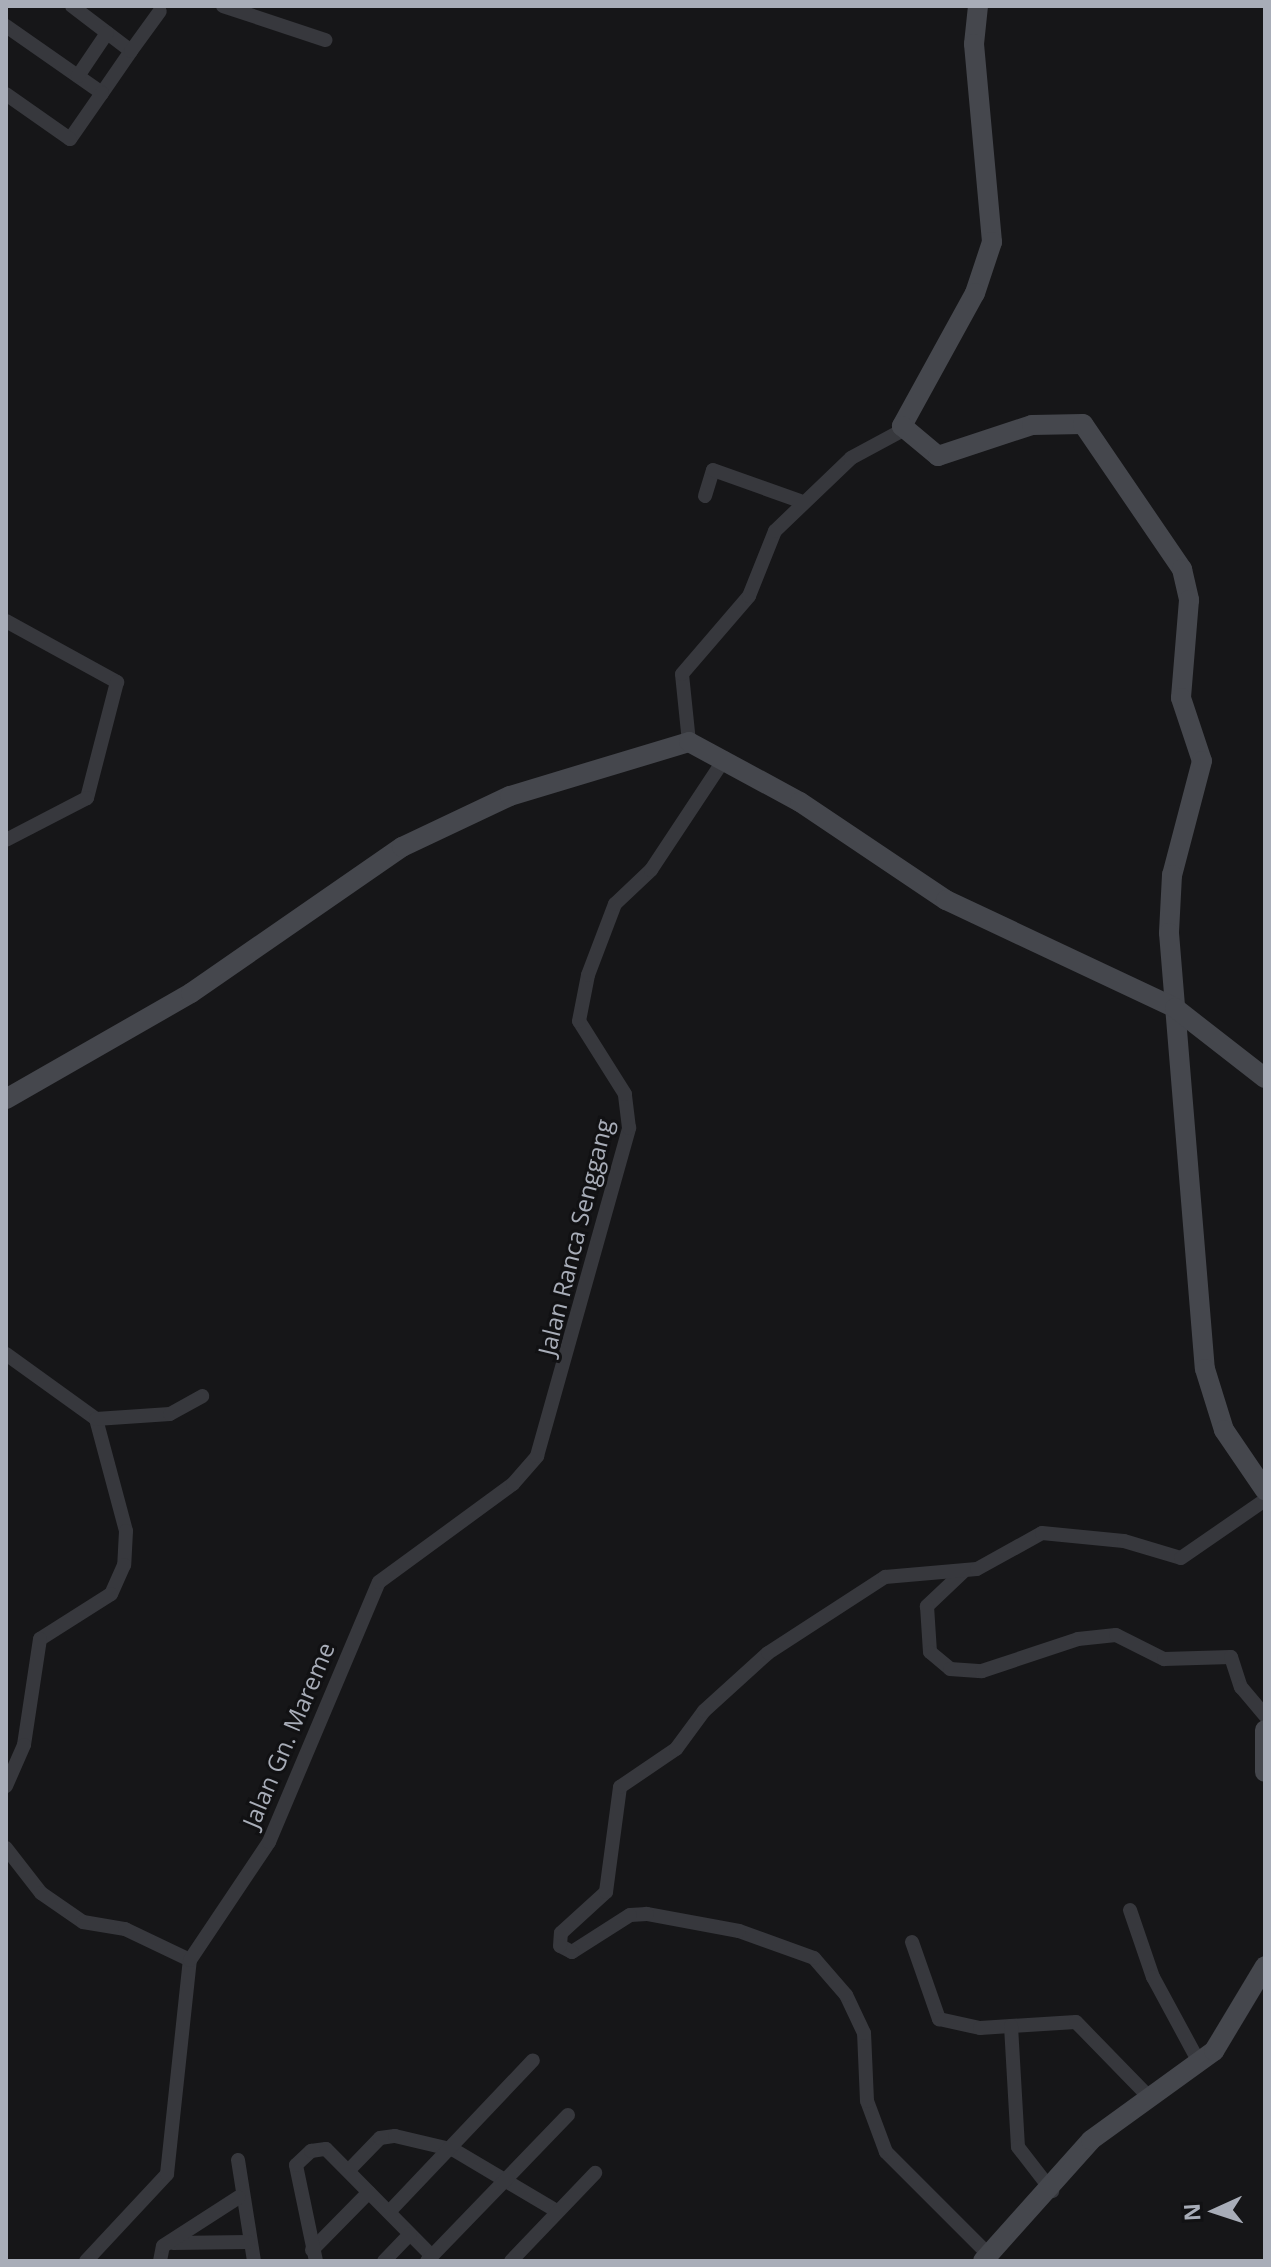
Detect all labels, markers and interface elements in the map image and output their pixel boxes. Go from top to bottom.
street label: Jalan Ranca Senggang [532,1116,618,1358]
street label: Jalan Gn. Mareme [236,1638,340,1832]
north arrow [1175,2171,1255,2251]
text: N [1176,2203,1206,2222]

